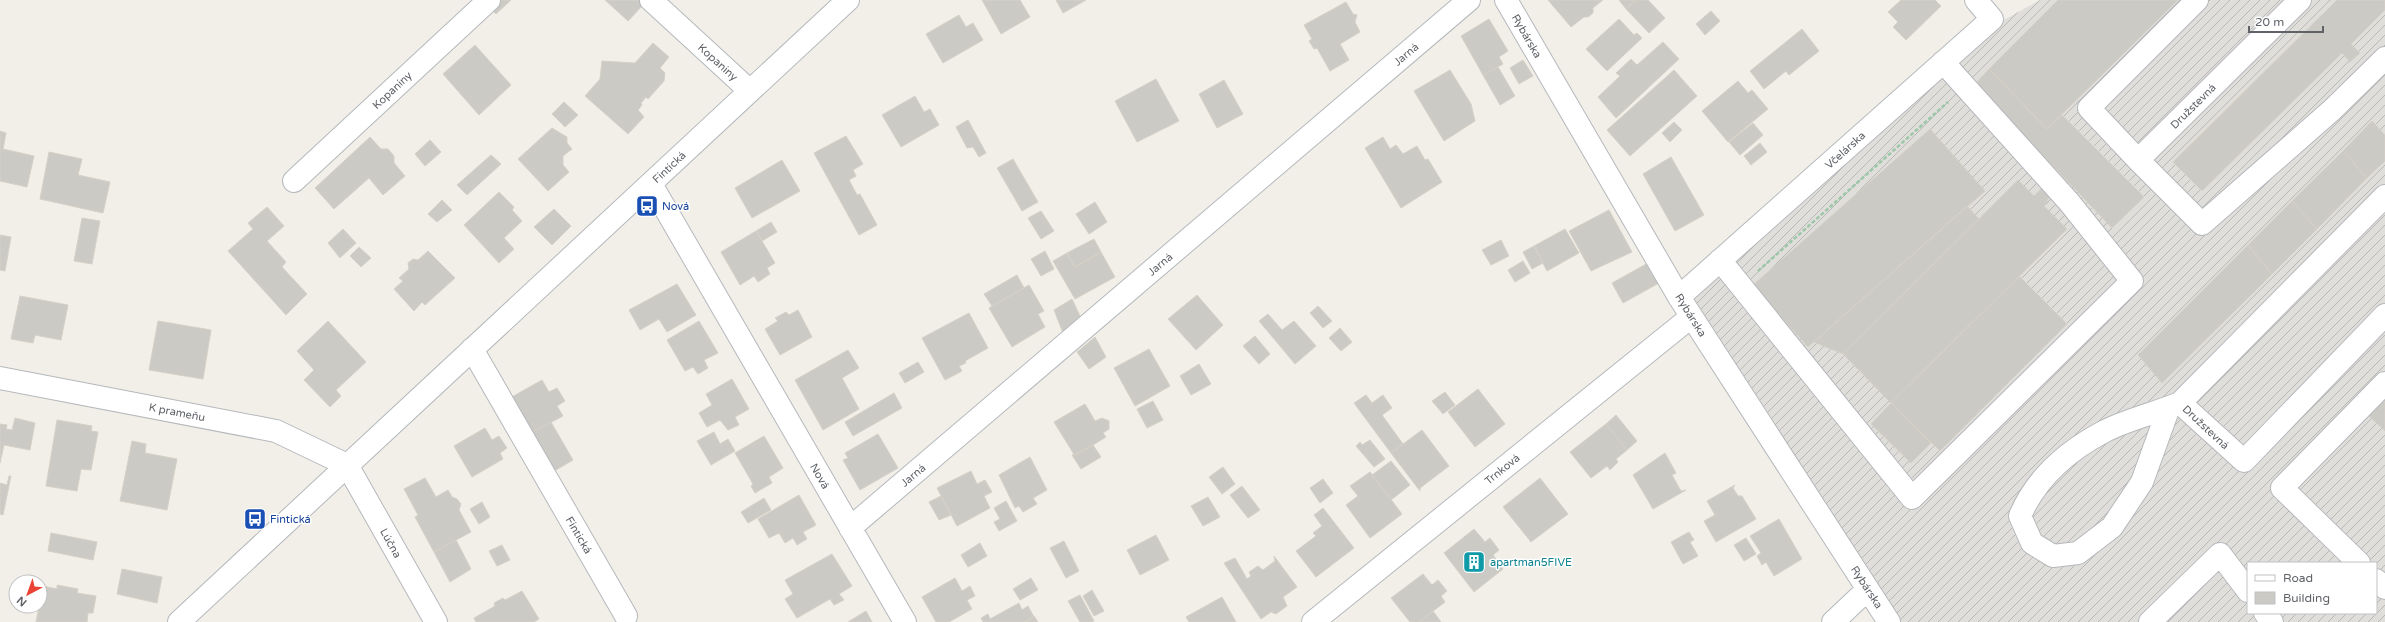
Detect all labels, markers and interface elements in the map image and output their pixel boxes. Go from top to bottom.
scale bar [2249,8,2323,34]
street label: Rybárska [1509,12,1544,60]
text: 20 m [2255,15,2284,29]
street label: Jarná [1391,40,1421,68]
street label: Kopaniny [695,41,740,84]
street label: Kopaniny [370,69,415,112]
street label: Družstevná [2168,81,2219,132]
street label: Včelárska [1823,129,1868,172]
street label: Fintická [650,149,689,186]
bus stop icon: Nová [634,193,660,219]
place label: Nová [662,200,689,213]
street label: Jarná [1145,250,1175,278]
street label: Rybárska [1672,291,1709,339]
street label: K prameňu [148,401,206,424]
street label: Družstevná [2180,403,2232,452]
street label: Trnková [1482,451,1522,487]
street label: Nová [807,461,832,491]
street label: Jarná [898,461,928,489]
bus stop icon: Fintická [242,506,268,532]
place label: Fintická [270,513,311,526]
street label: Fintická [563,514,594,556]
street label: Lúčna [377,526,404,560]
building icon: apartman5FIVE [1461,549,1487,575]
place label: apartman5FIVE [1490,556,1572,569]
legend [2247,562,2377,614]
street label: Rybárska [1848,563,1885,611]
text: Road [2283,571,2313,585]
north arrow [8,574,48,614]
text: Building [2283,591,2330,605]
text: N [14,593,29,609]

